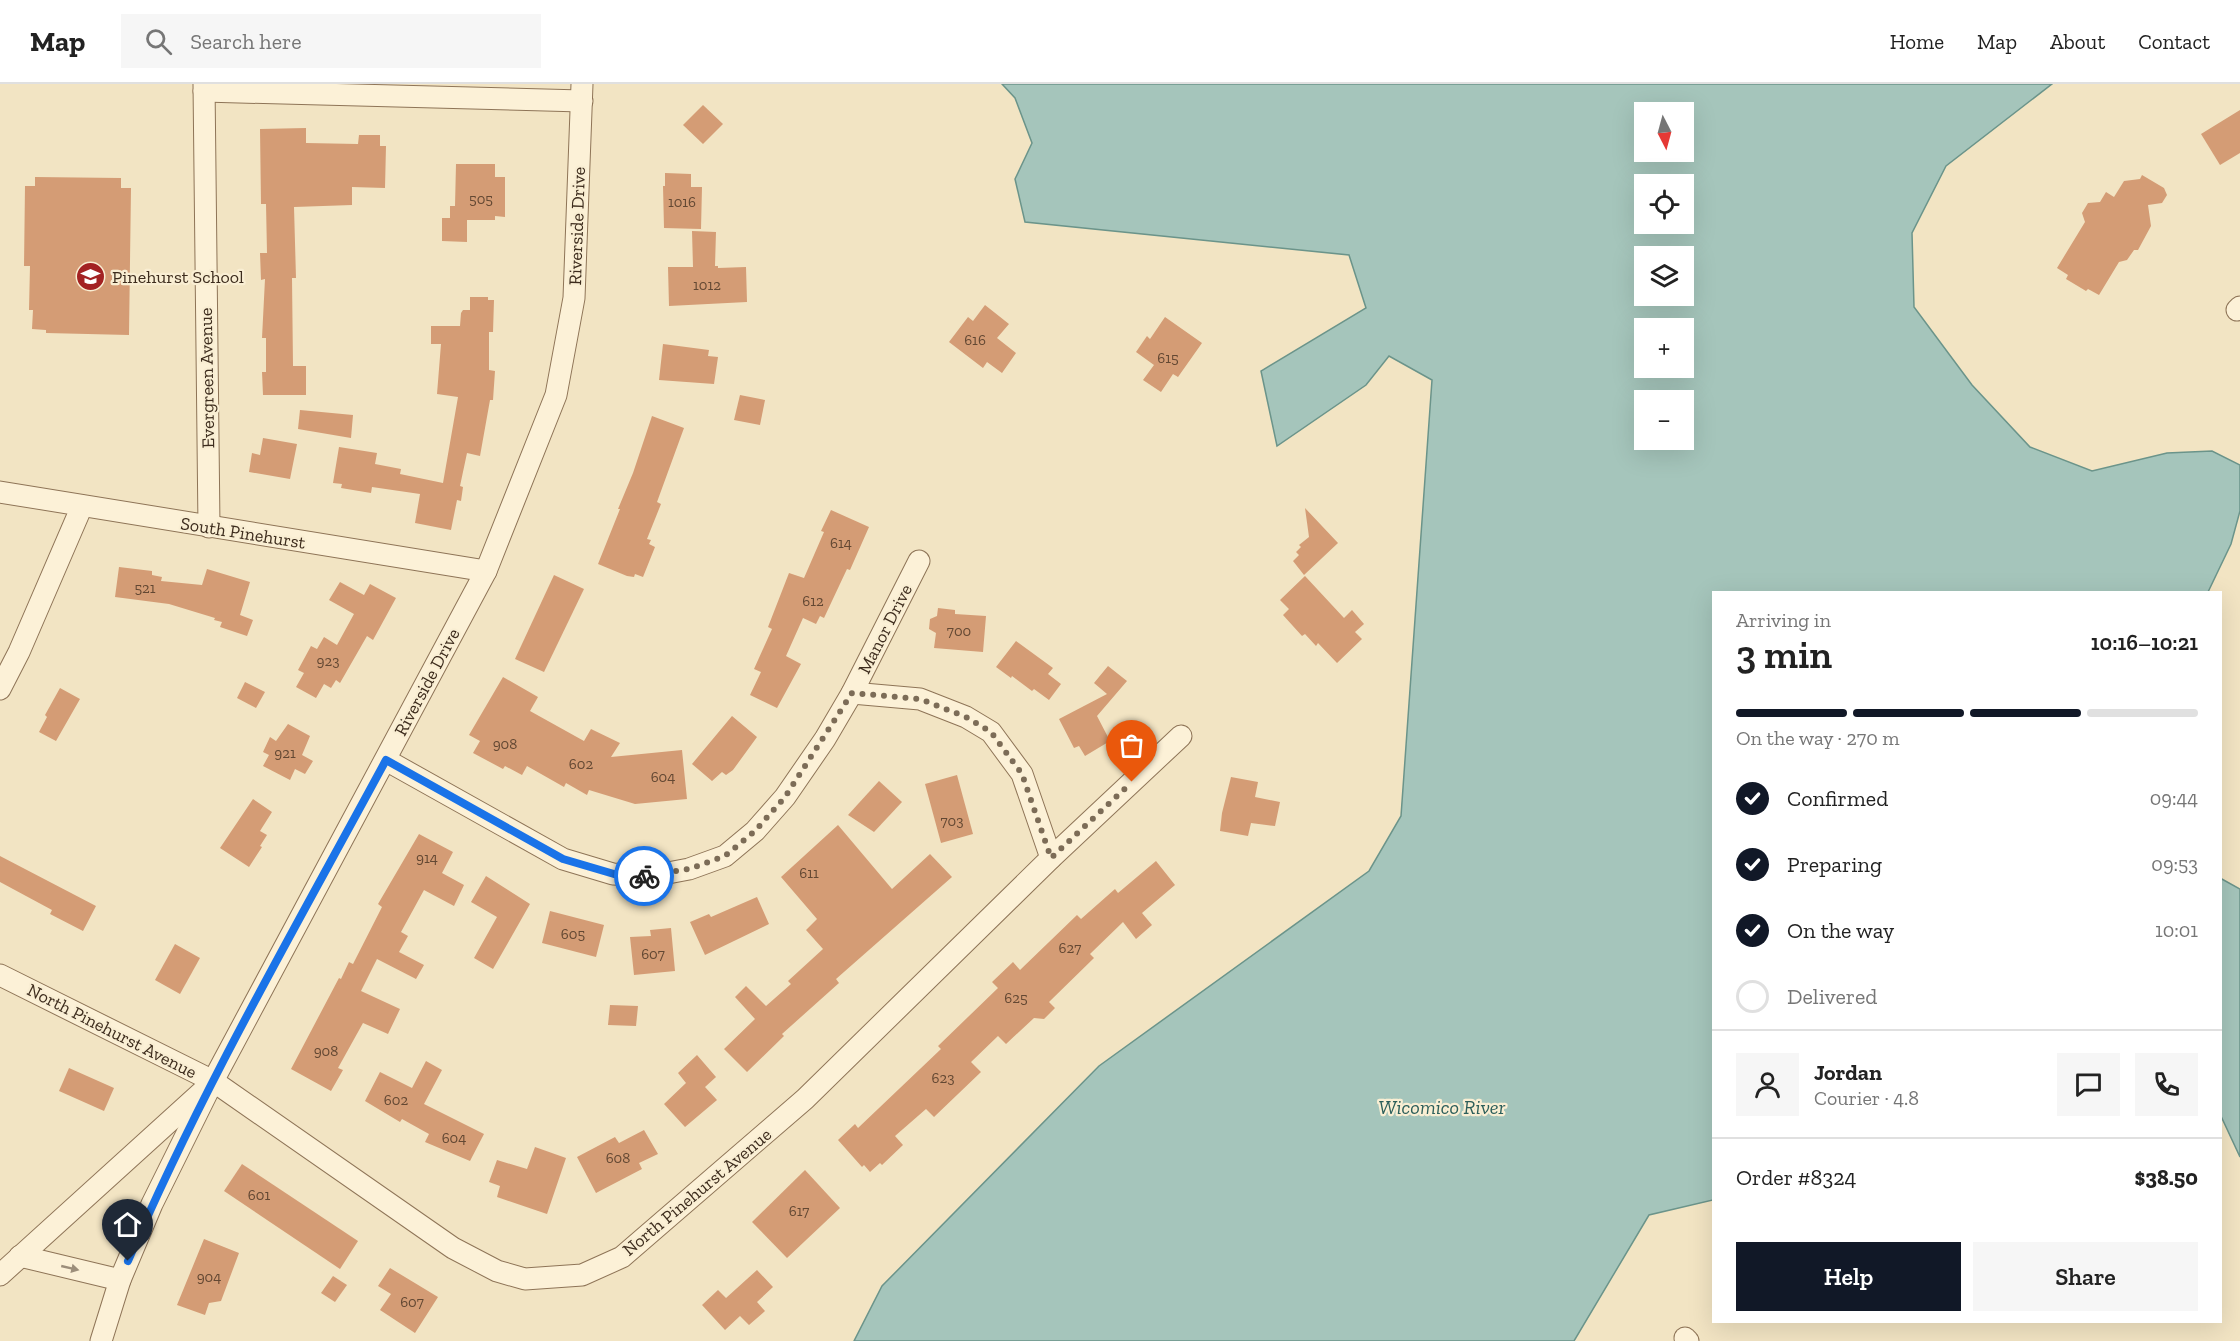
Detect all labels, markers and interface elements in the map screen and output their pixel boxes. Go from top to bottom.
search box [121,14,541,68]
text: Map [30,25,85,58]
icon: search [142,25,175,58]
text: Search here [190,28,302,55]
text: Home [1890,29,1944,54]
text: Map [1977,29,2017,54]
text: About [2050,29,2105,54]
text: Contact [2138,29,2210,54]
north arrow [1634,102,1694,162]
map controls [1634,102,1694,450]
street label: Riverside Drive [564,166,590,286]
button: locate [1634,174,1694,234]
house number: 505 [469,190,493,208]
house number: 1016 [668,193,696,211]
button: layers [1634,246,1694,306]
school or university icon: Pinehurst School [75,261,107,293]
place label: Pinehurst School [112,266,244,288]
house number: 1012 [693,276,721,294]
street label: Evergreen Avenue [195,307,219,449]
button: + [1634,318,1694,378]
house number: 616 [964,331,986,349]
house number: 615 [1157,349,1179,367]
button: − [1634,390,1694,450]
street label: South Pinehurst [179,512,307,554]
house number: 614 [830,534,852,552]
house number: 521 [134,579,156,597]
street label: Manor Drive [853,580,917,678]
house number: 612 [802,592,824,610]
text: Arriving in [1736,608,1831,632]
house number: 700 [947,622,971,640]
street label: Riverside Drive [389,625,465,739]
text: 10:16–10:21 [2091,629,2198,656]
text: 3 min [1736,631,1832,678]
house number: 923 [316,652,340,670]
pin [1106,720,1157,782]
text: On the way · 270 m [1736,726,1899,750]
icon: bag [1115,729,1148,762]
house number: 908 [493,735,517,753]
house number: 921 [274,744,296,762]
house number: 602 [569,755,593,773]
house number: 604 [651,768,675,786]
icon: check [1736,782,1769,815]
text: Confirmed [1787,785,1888,812]
text: 09:44 [2150,786,2198,810]
house number: 703 [940,812,964,830]
courier [614,846,674,906]
icon: check [1736,848,1769,881]
house number: 914 [416,849,438,867]
text: Preparing [1787,851,1882,878]
text: 09:53 [2151,852,2198,876]
icon: bike [628,860,661,893]
house number: 611 [799,864,819,882]
icon: check [1736,914,1769,947]
text: On the way [1787,917,1894,944]
text: 10:01 [2155,918,2198,942]
house number: 605 [561,925,585,943]
house number: 627 [1059,939,1081,957]
house number: 607 [641,945,665,963]
street label: North Pinehurst Avenue [24,979,200,1083]
text: Delivered [1787,983,1877,1010]
house number: 625 [1004,989,1028,1007]
house number: 908 [314,1042,338,1060]
button: person [1736,1053,1799,1116]
button: chat [2057,1053,2120,1116]
button: phone [2135,1053,2198,1116]
text: Jordan [1814,1059,1882,1086]
house number: 623 [931,1069,955,1087]
text: Courier · 4.8 [1814,1086,1919,1110]
house number: 602 [384,1091,408,1109]
water label: Wicomico River [1379,1095,1506,1119]
street label: North Pinehurst Avenue [618,1123,776,1261]
house number: 604 [442,1129,466,1147]
house number: 608 [606,1149,630,1167]
text: Order #8324 [1736,1164,1856,1191]
text: $38.50 [2134,1164,2198,1191]
house number: 601 [248,1186,270,1204]
pin [102,1199,153,1261]
house number: 617 [789,1202,809,1220]
icon: home [111,1208,144,1241]
button: Help [1736,1242,1961,1311]
button: Share [1973,1242,2198,1311]
one-way arrow [61,1264,80,1273]
house number: 904 [197,1268,221,1286]
house number: 607 [400,1293,424,1311]

